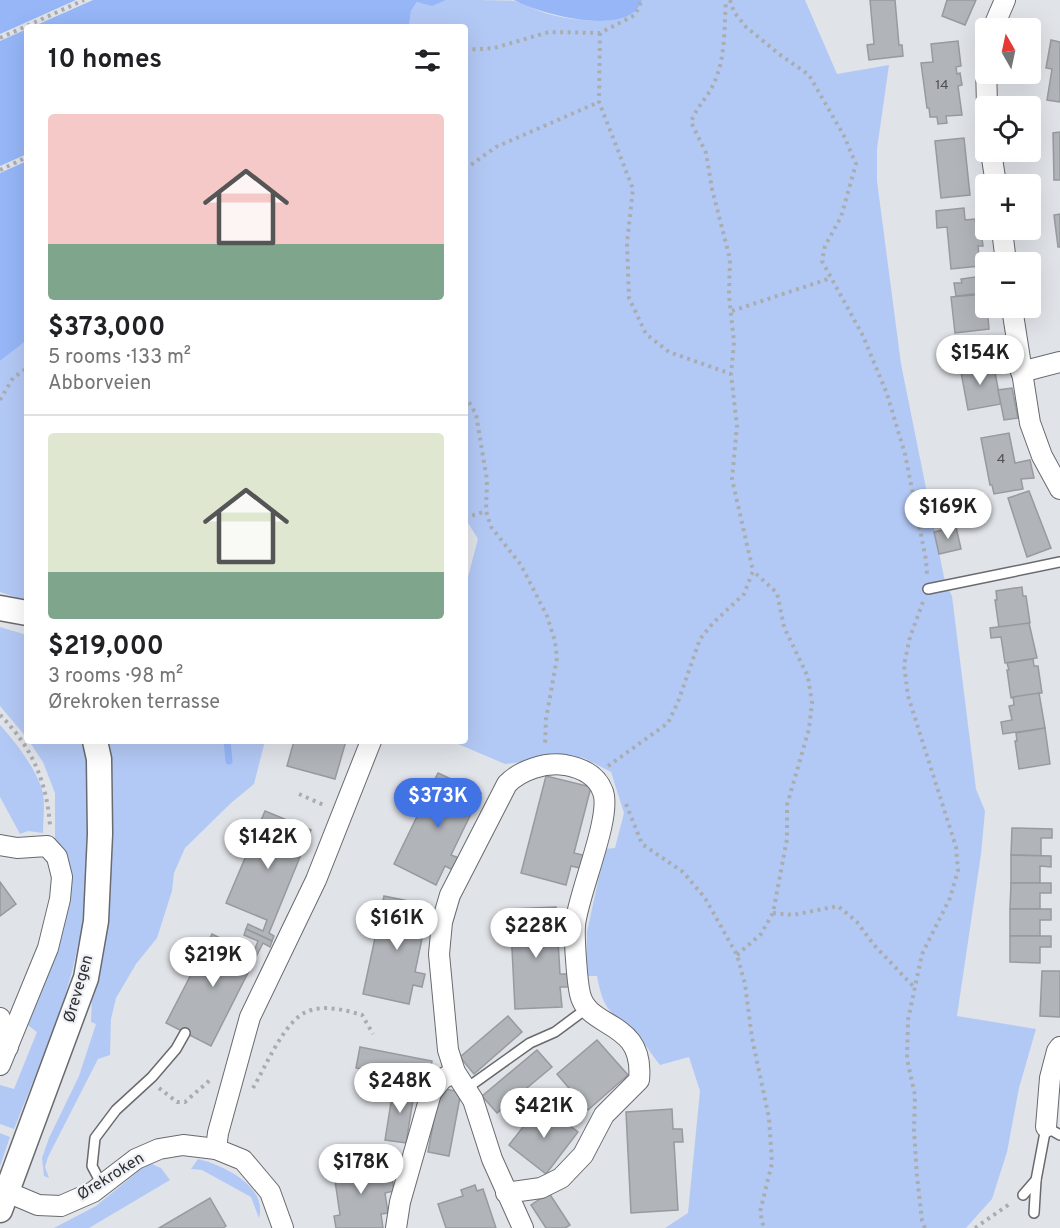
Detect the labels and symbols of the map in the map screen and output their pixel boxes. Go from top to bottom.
north arrow [975,18,1041,84]
house number: 14 [935,77,949,94]
pin: $154K [938,335,1022,386]
house number: 4 [997,451,1005,468]
pin: $169K [906,489,990,540]
pin: $373K [396,778,480,829]
pin: $142K [226,819,310,870]
pin: $161K [355,900,439,951]
pin: $228K [494,908,578,959]
pin: $219K [171,937,255,988]
street label: Ørevegen [60,953,98,1025]
pin: $248K [358,1063,442,1114]
pin: $421K [502,1088,586,1139]
pin: $178K [319,1144,403,1195]
street label: Ørekroken [74,1149,148,1205]

